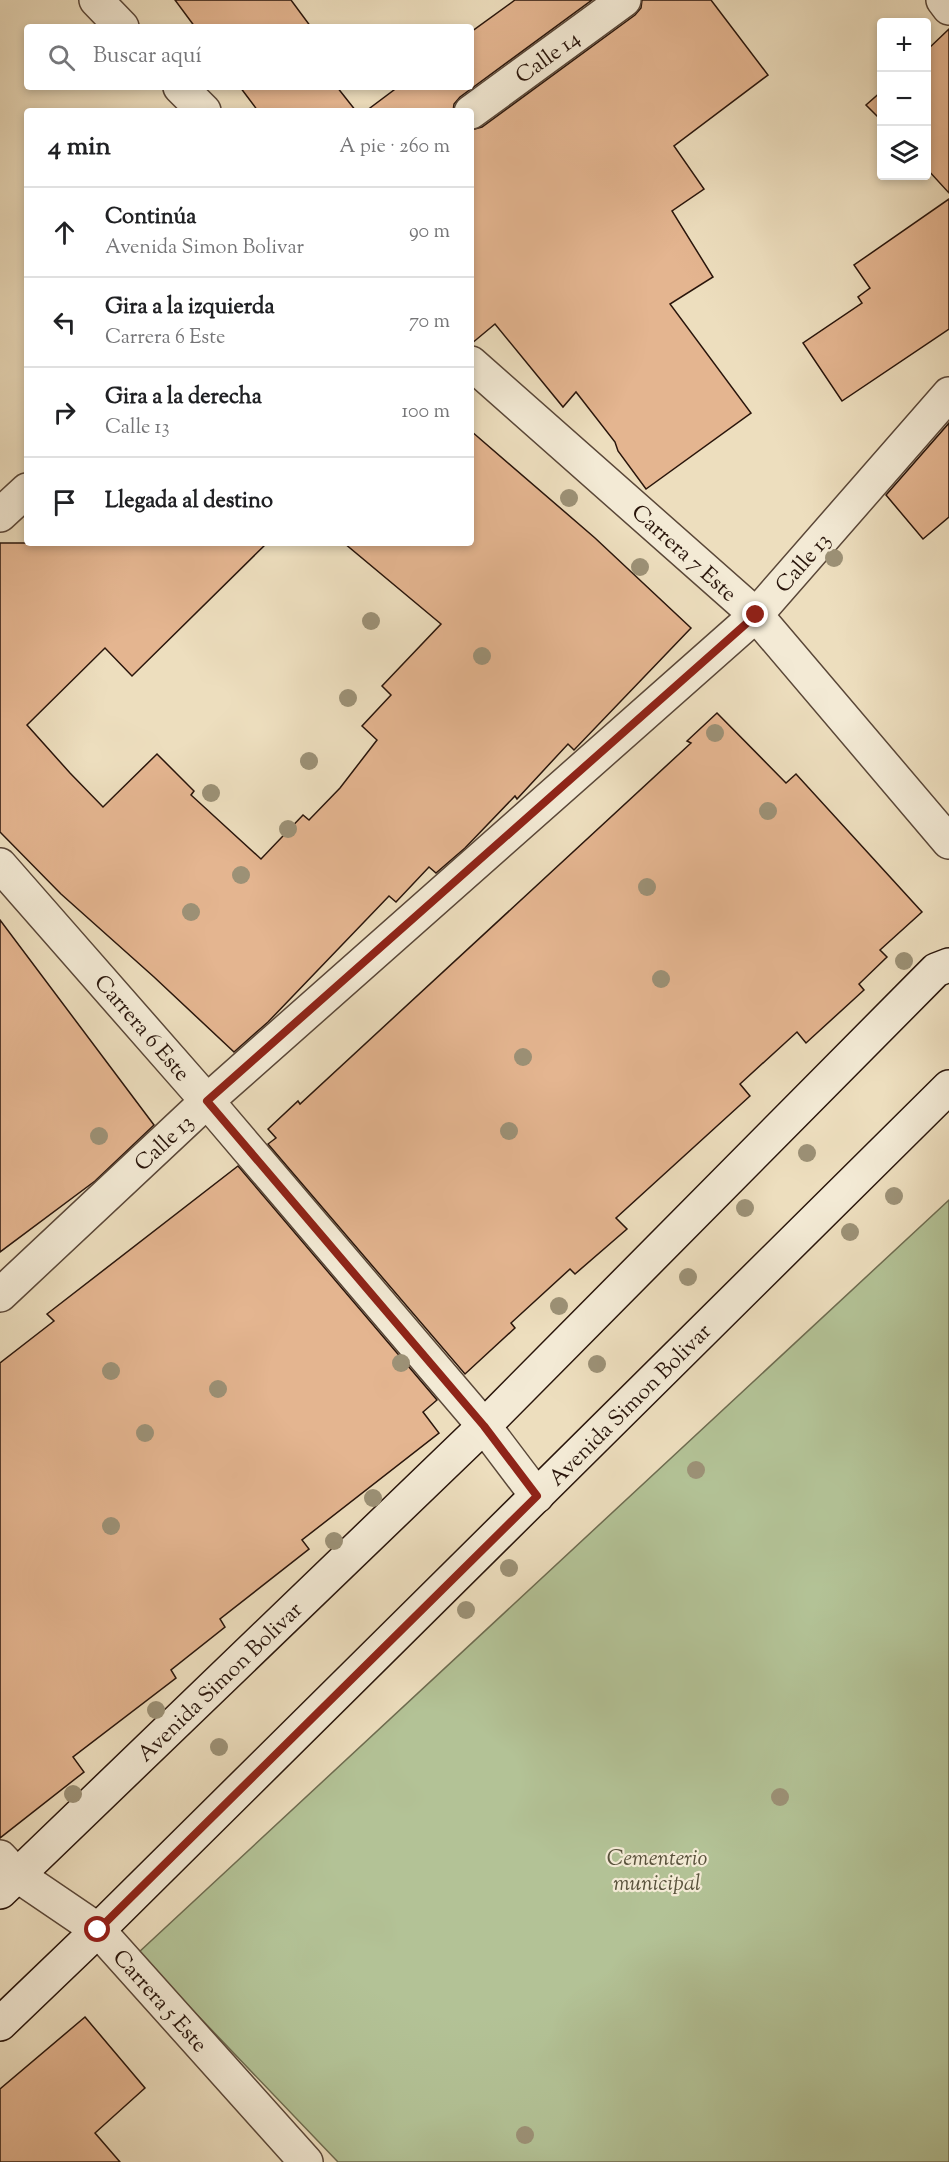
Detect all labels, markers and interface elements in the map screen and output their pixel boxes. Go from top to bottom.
map controls [877,18,931,180]
button: + [877,18,931,72]
search box [24,24,474,90]
street label: Calle 14 [510,24,588,93]
icon: search [45,41,78,74]
text: Buscar aquí [93,41,202,73]
button: − [877,72,931,126]
button: layers [877,126,931,180]
text: 4 min [48,129,111,166]
text: A pie · 260 m [339,133,450,162]
text: Continúa [105,202,196,234]
icon: ahead [48,216,81,249]
text: 90 m [409,218,450,247]
text: Avenida Simon Bolivar [105,234,304,263]
text: Gira a la izquierda [105,292,275,324]
icon: left [48,306,81,339]
text: 70 m [409,308,450,337]
text: Carrera 6 Este [105,324,225,353]
text: Gira a la derecha [105,382,262,414]
icon: right [48,396,81,429]
text: 100 m [401,398,450,427]
text: Calle 13 [105,414,169,443]
icon: arrive [48,486,81,519]
text: Llegada al destino [105,486,273,518]
street label: Carrera 7 Este [623,498,743,610]
street label: Calle 13 [769,527,840,601]
route end [742,601,768,627]
street label: Carrera 6 Este [85,969,196,1089]
street label: Calle 13 [128,1108,202,1180]
street label: Avenida Simon Bolivar [542,1317,720,1495]
street label: Avenida Simon Bolivar [131,1596,311,1771]
park label: Cementerio municipal [607,1844,707,1901]
route start [84,1916,110,1942]
street label: Carrera 5 Este [104,1943,214,2061]

